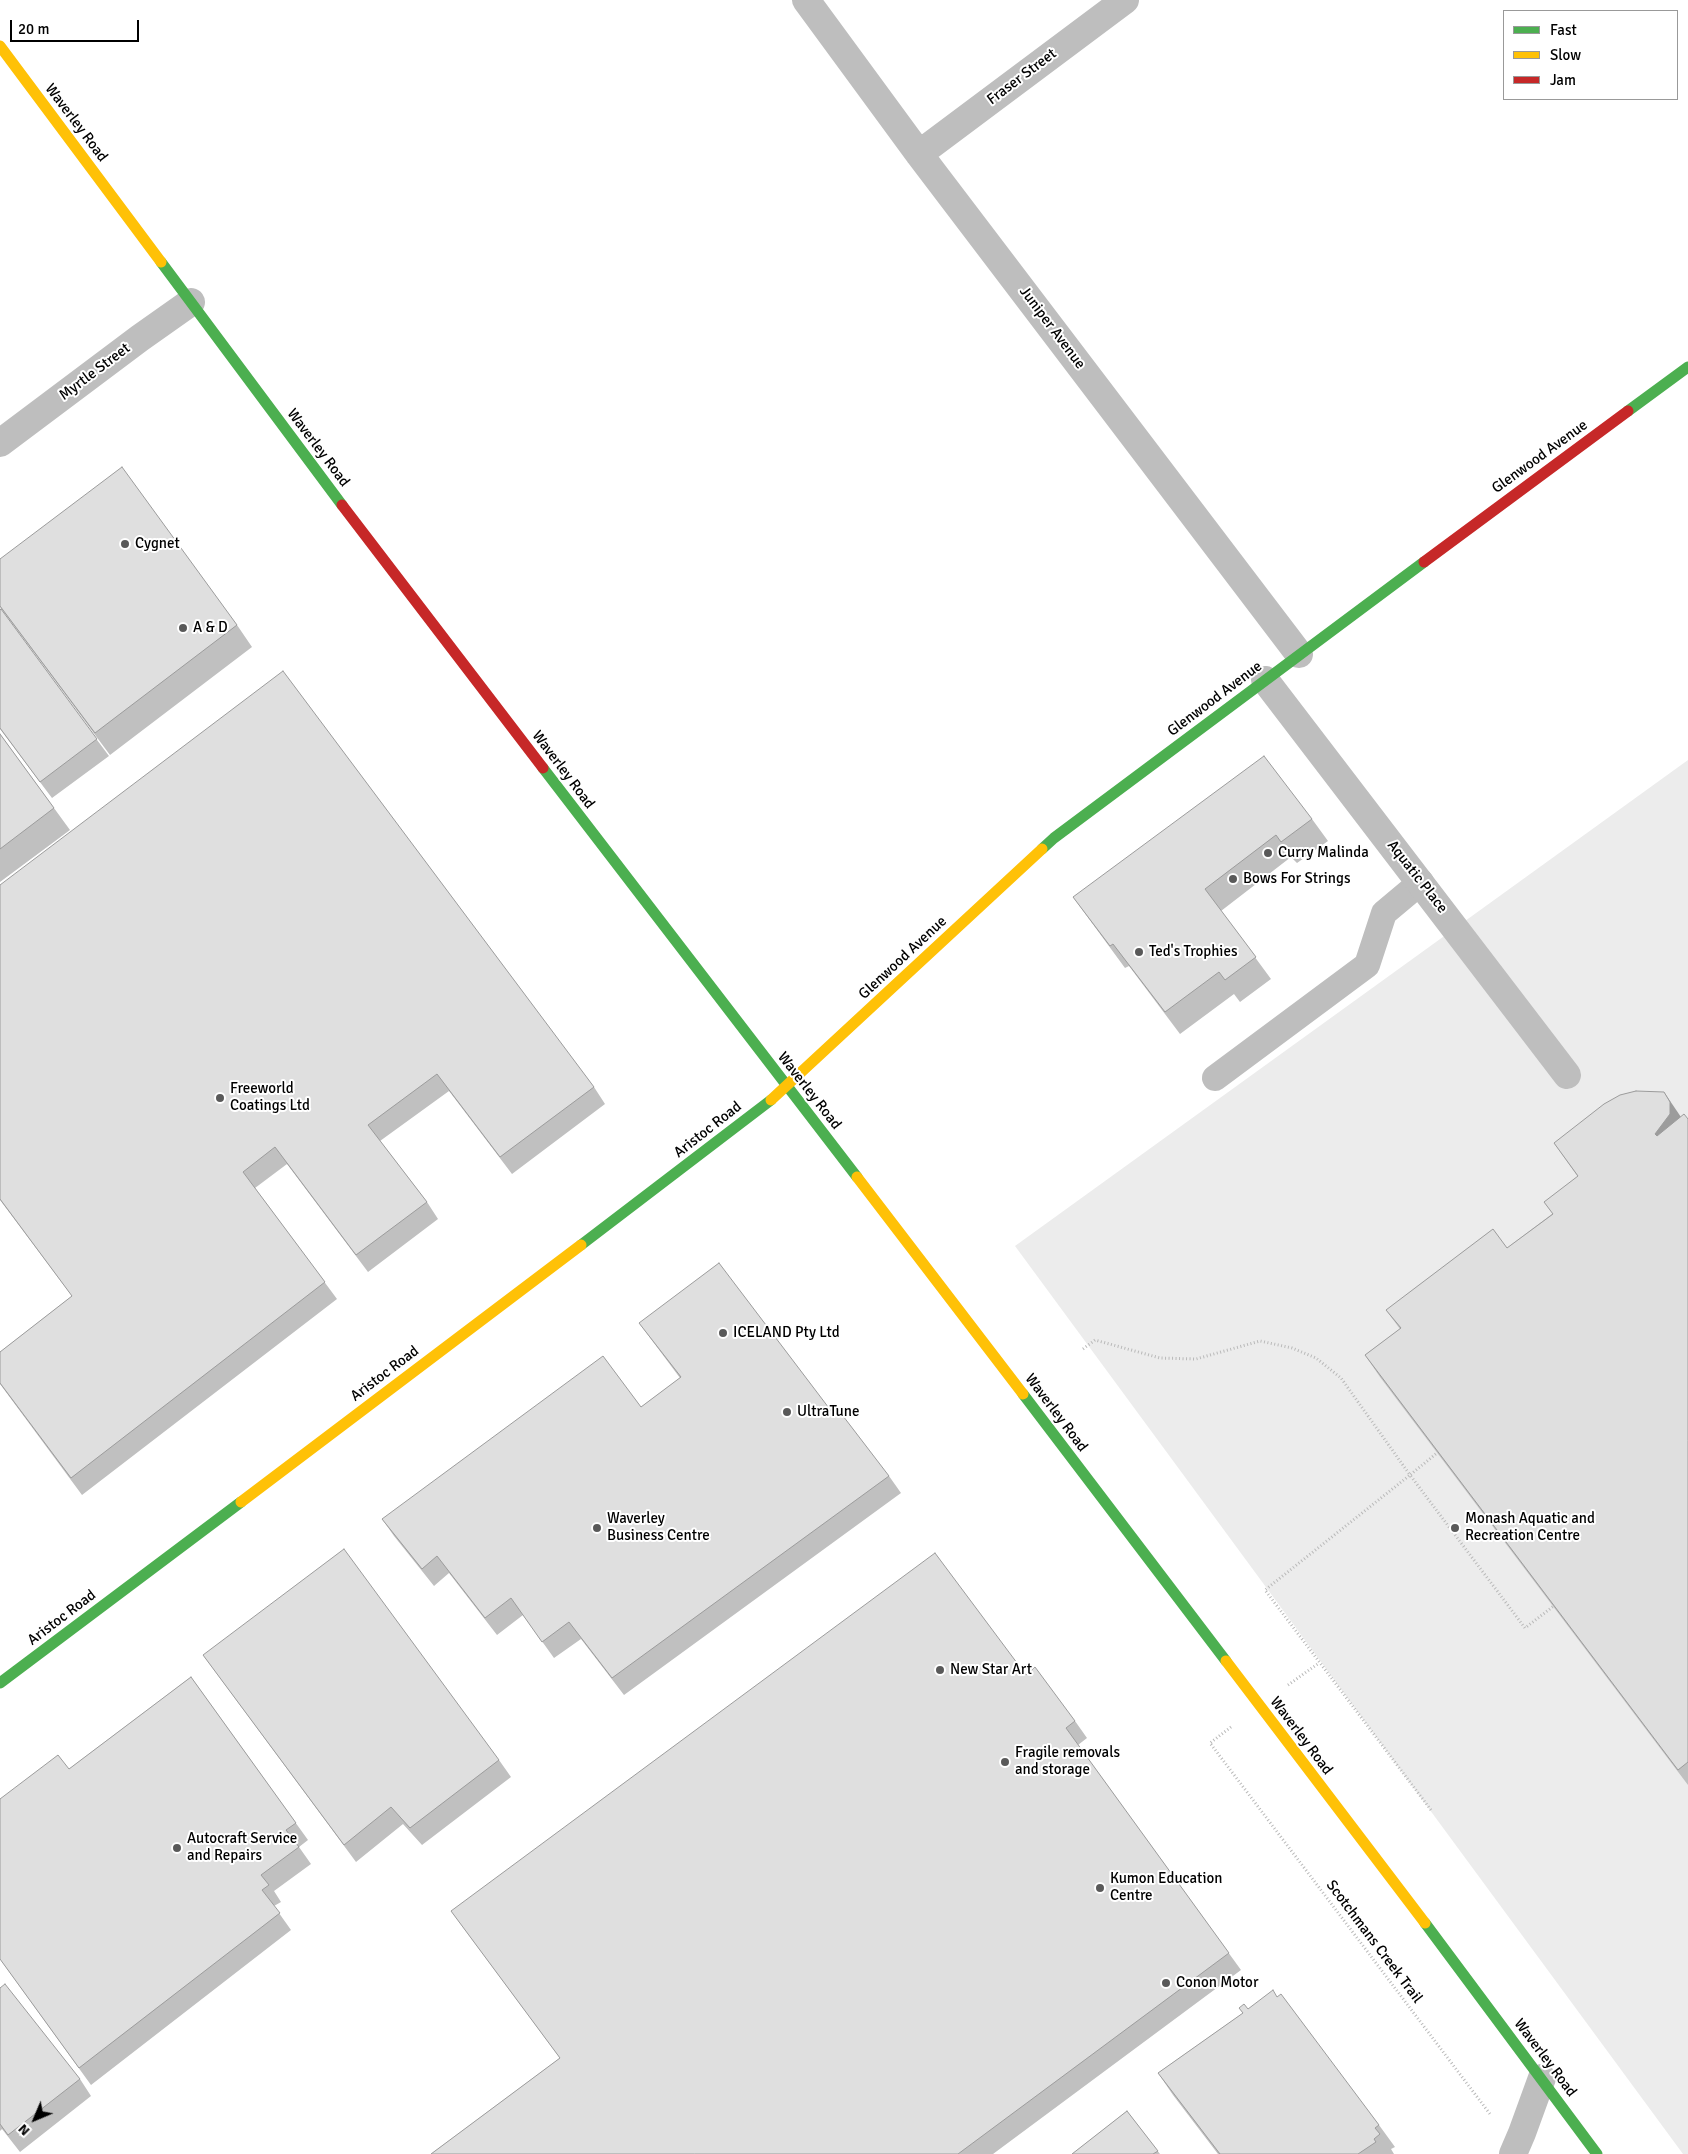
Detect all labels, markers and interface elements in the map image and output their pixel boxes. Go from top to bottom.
scale bar [12,10,141,42]
legend [1503,10,1678,100]
text: 20 m [18,20,49,38]
text: Fast [1550,21,1577,39]
street label: Fraser Street [984,45,1060,109]
text: Slow [1550,46,1581,64]
text: Jam [1550,71,1576,89]
street label: Waverley Road [41,80,111,166]
street label: Juniper Avenue [1015,283,1089,373]
street label: Myrtle Street [56,339,134,405]
street label: Waverley Road [283,405,353,491]
street label: Glenwood Avenue [1489,416,1591,498]
place label: Cygnet [135,535,180,553]
marker: Cygnet [119,538,131,550]
place label: A & D [193,619,228,637]
marker: A & D [177,622,189,634]
street label: Glenwood Avenue [1164,658,1266,740]
street label: Waverley Road [528,727,598,813]
street label: Aquatic Place [1383,837,1451,917]
place label: Curry Malinda [1278,844,1369,862]
marker: Curry Malinda [1262,847,1274,859]
place label: Bows For Strings [1243,870,1351,888]
marker: Bows For Strings [1227,873,1239,885]
street label: Glenwood Avenue [855,913,951,1003]
place label: Ted's Trophies [1149,943,1237,961]
marker: Ted's Trophies [1133,946,1145,958]
street label: Waverley Road [773,1049,845,1133]
place label: Freeworld Coatings Ltd [230,1080,310,1115]
marker: Freeworld Coatings Ltd [214,1092,226,1104]
street label: Aristoc Road [671,1098,745,1162]
place label: ICELAND Pty Ltd [733,1324,840,1342]
marker: ICELAND Pty Ltd [717,1327,729,1339]
street label: Aristoc Road [347,1342,423,1406]
street label: Waverley Road [1021,1370,1091,1456]
place label: UltraTune [797,1403,859,1421]
marker: UltraTune [781,1406,793,1418]
place label: Waverley Business Centre [607,1510,710,1545]
place label: Monash Aquatic and Recreation Centre [1465,1510,1595,1545]
marker: Waverley Business Centre [591,1522,603,1534]
marker: Monash Aquatic and Recreation Centre [1449,1522,1461,1534]
street label: Aristoc Road [24,1586,100,1650]
place label: New Star Art [950,1661,1032,1679]
marker: New Star Art [934,1664,946,1676]
street label: Waverley Road [1266,1693,1336,1779]
place label: Fragile removals and storage [1015,1744,1120,1779]
marker: Fragile removals and storage [999,1756,1011,1768]
place label: Autocraft Service and Repairs [187,1830,297,1865]
marker: Autocraft Service and Repairs [171,1842,183,1854]
place label: Kumon Education Centre [1110,1870,1222,1905]
street label: Scotchmans Creek Trail [1322,1877,1426,2007]
marker: Kumon Education Centre [1094,1882,1106,1894]
place label: Conon Motor [1176,1974,1258,1992]
marker: Conon Motor [1160,1977,1172,1989]
street label: Waverley Road [1510,2015,1580,2101]
north arrow [10,2094,60,2144]
text: N [15,2121,33,2139]

